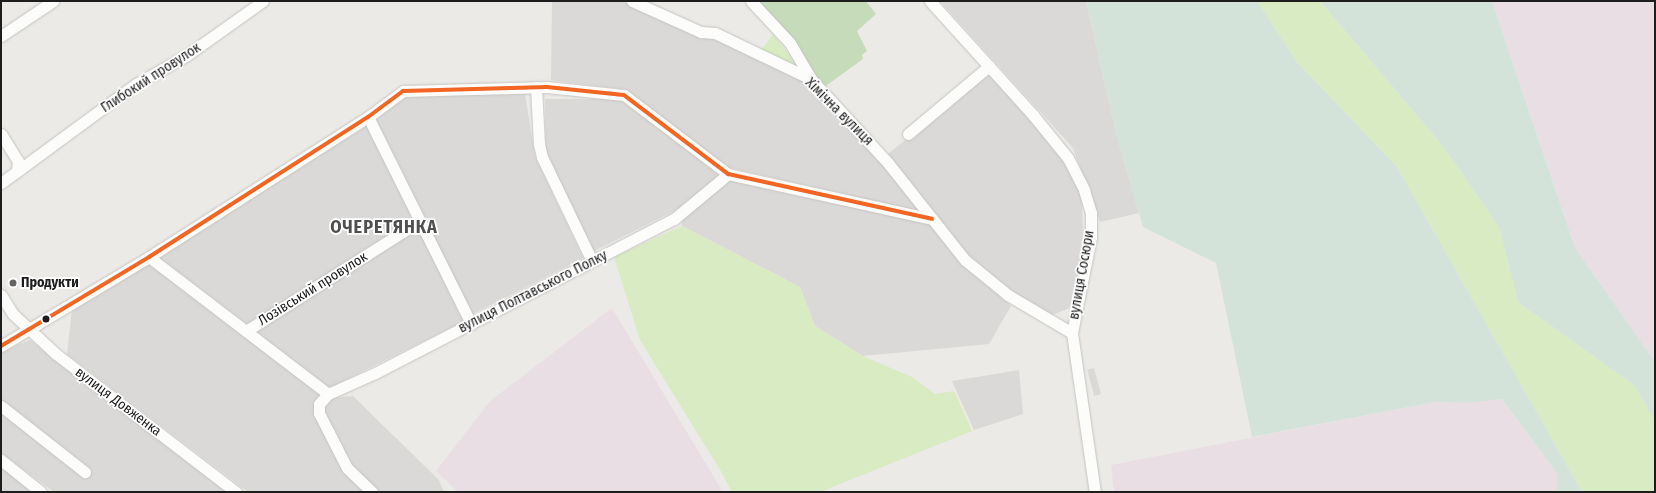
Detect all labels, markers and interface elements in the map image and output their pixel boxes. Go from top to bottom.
street label: Глибокий провулок [98,39,204,117]
street label: Хімічна вулиця [802,75,876,149]
district label: ОЧЕРЕТЯНКА [330,216,438,238]
street label: вулиця Сосюри [1066,229,1098,321]
street label: вулиця Полтавського Полку [456,247,610,337]
street label: Лозівський провулок [255,249,371,329]
place label: Продукти [21,275,79,291]
marker: Продукти [8,278,18,288]
unlabelled marker [41,314,51,324]
street label: вулиця Довженка [72,364,164,440]

